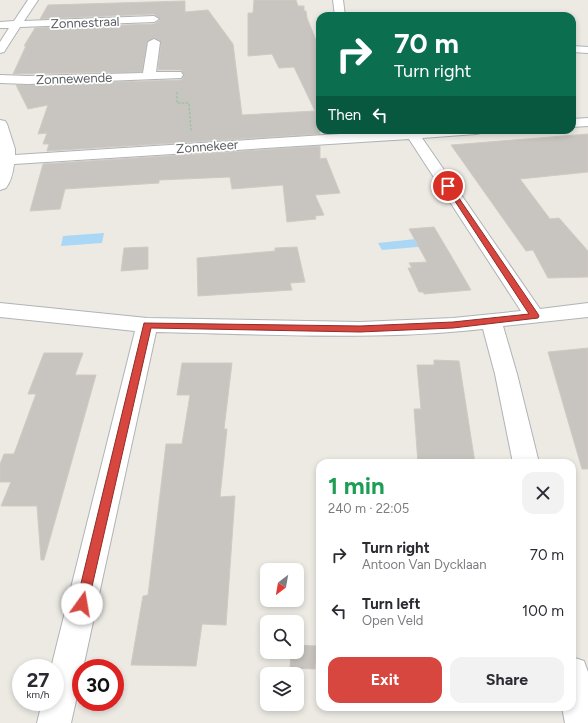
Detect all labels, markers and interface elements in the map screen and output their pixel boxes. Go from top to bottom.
street label: Zonnestraal [50,14,120,31]
text: 70 m [394,26,459,60]
icon: right [328,28,380,80]
text: Turn right [394,60,471,82]
street label: Zonnewende [36,70,112,87]
icon: left [369,104,391,126]
text: Then [328,106,361,124]
street label: Zonnekeer [175,137,239,156]
pin [431,169,465,203]
icon: arrive [437,175,459,197]
text: 1 min [328,471,385,500]
button: close [522,472,564,514]
text: 240 m · 22:05 [328,501,409,516]
text: Turn right [362,539,430,557]
icon: right [328,544,350,566]
text: 70 m [530,546,564,564]
text: Antoon Van Dycklaan [362,557,486,572]
north arrow [260,563,304,607]
map controls [260,563,304,711]
position arrow [61,583,103,625]
text: Turn left [362,595,420,613]
icon: left [328,600,350,622]
text: 100 m [522,602,564,620]
text: Open Veld [362,613,423,628]
button: search [260,615,304,659]
button: Exit [328,657,442,703]
button: Share [450,657,564,703]
speed limit sign: 30 [72,659,124,711]
button: layers [260,667,304,711]
text: 27 [27,668,49,692]
text: km/h [27,688,49,701]

